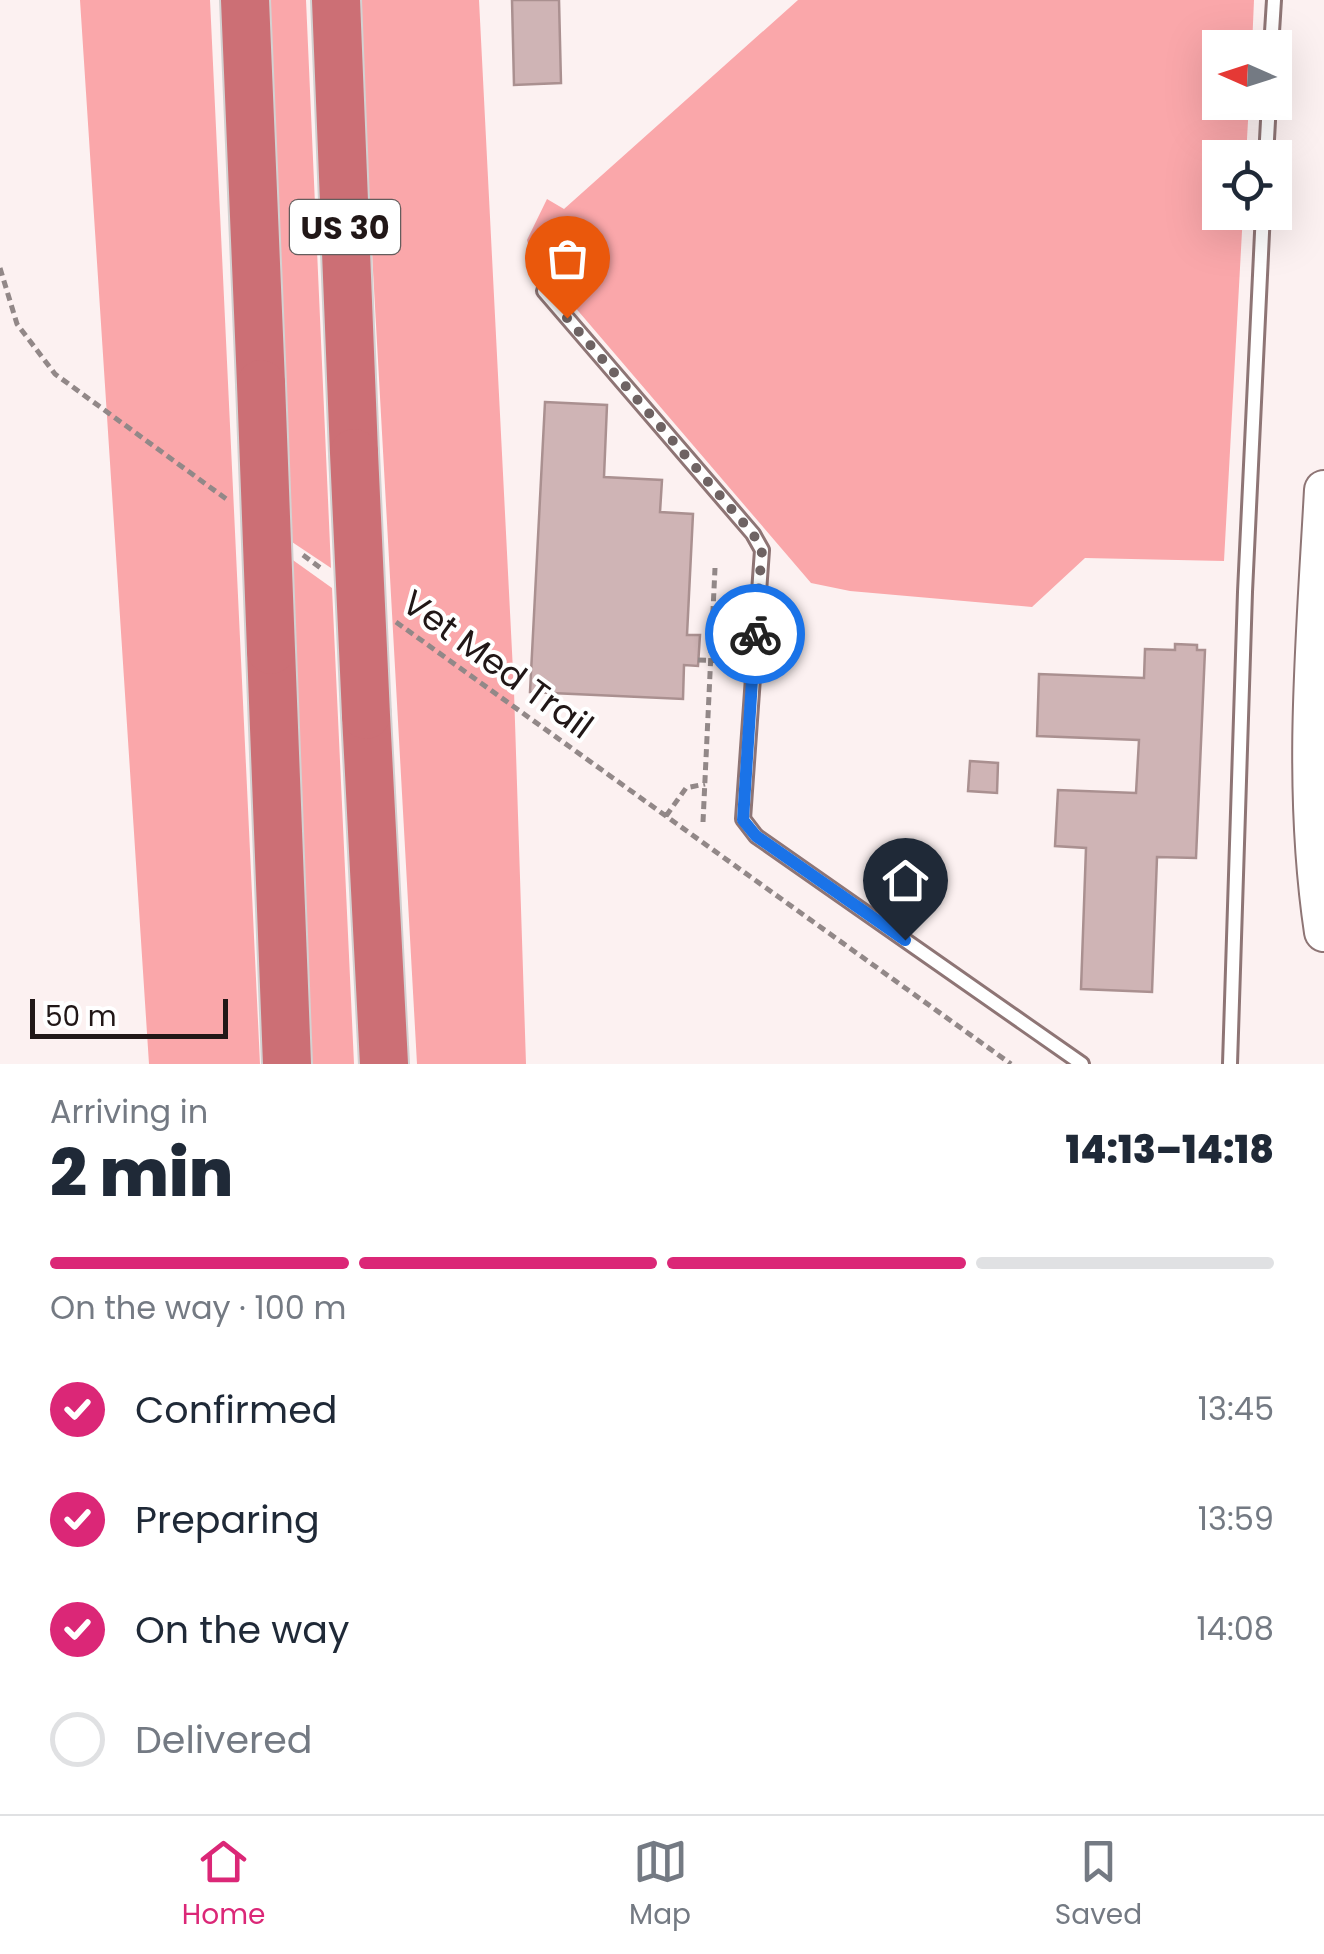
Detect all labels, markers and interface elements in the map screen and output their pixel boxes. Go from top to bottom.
north arrow [1202,30,1292,120]
map controls [1202,30,1292,230]
button: locate [1202,140,1292,230]
road number: US 30 [290,200,400,254]
pin [525,216,610,319]
icon: bag [540,231,595,286]
street label: Vet Med Trail [393,578,603,750]
courier [705,584,805,684]
icon: bike [728,607,783,662]
pin [863,838,948,941]
icon: home [878,853,933,908]
scale bar [30,994,228,1038]
text: 50 m [45,997,116,1036]
text: Arriving in [50,1089,208,1134]
text: 14:13–14:18 [1066,1123,1274,1176]
text: 2 min [50,1128,233,1219]
text: On the way · 100 m [50,1285,346,1330]
icon: check [50,1382,105,1437]
text: Confirmed [135,1383,337,1436]
text: 13:45 [1198,1386,1274,1431]
icon: check [50,1492,105,1547]
text: Preparing [135,1493,320,1546]
text: 13:59 [1198,1496,1274,1541]
icon: check [50,1602,105,1657]
text: On the way [135,1603,349,1656]
text: 14:08 [1197,1606,1274,1651]
text: Delivered [135,1713,312,1766]
tab: Home [182,1834,265,1936]
tab: Map [629,1834,691,1936]
tab: Saved [1055,1834,1142,1936]

